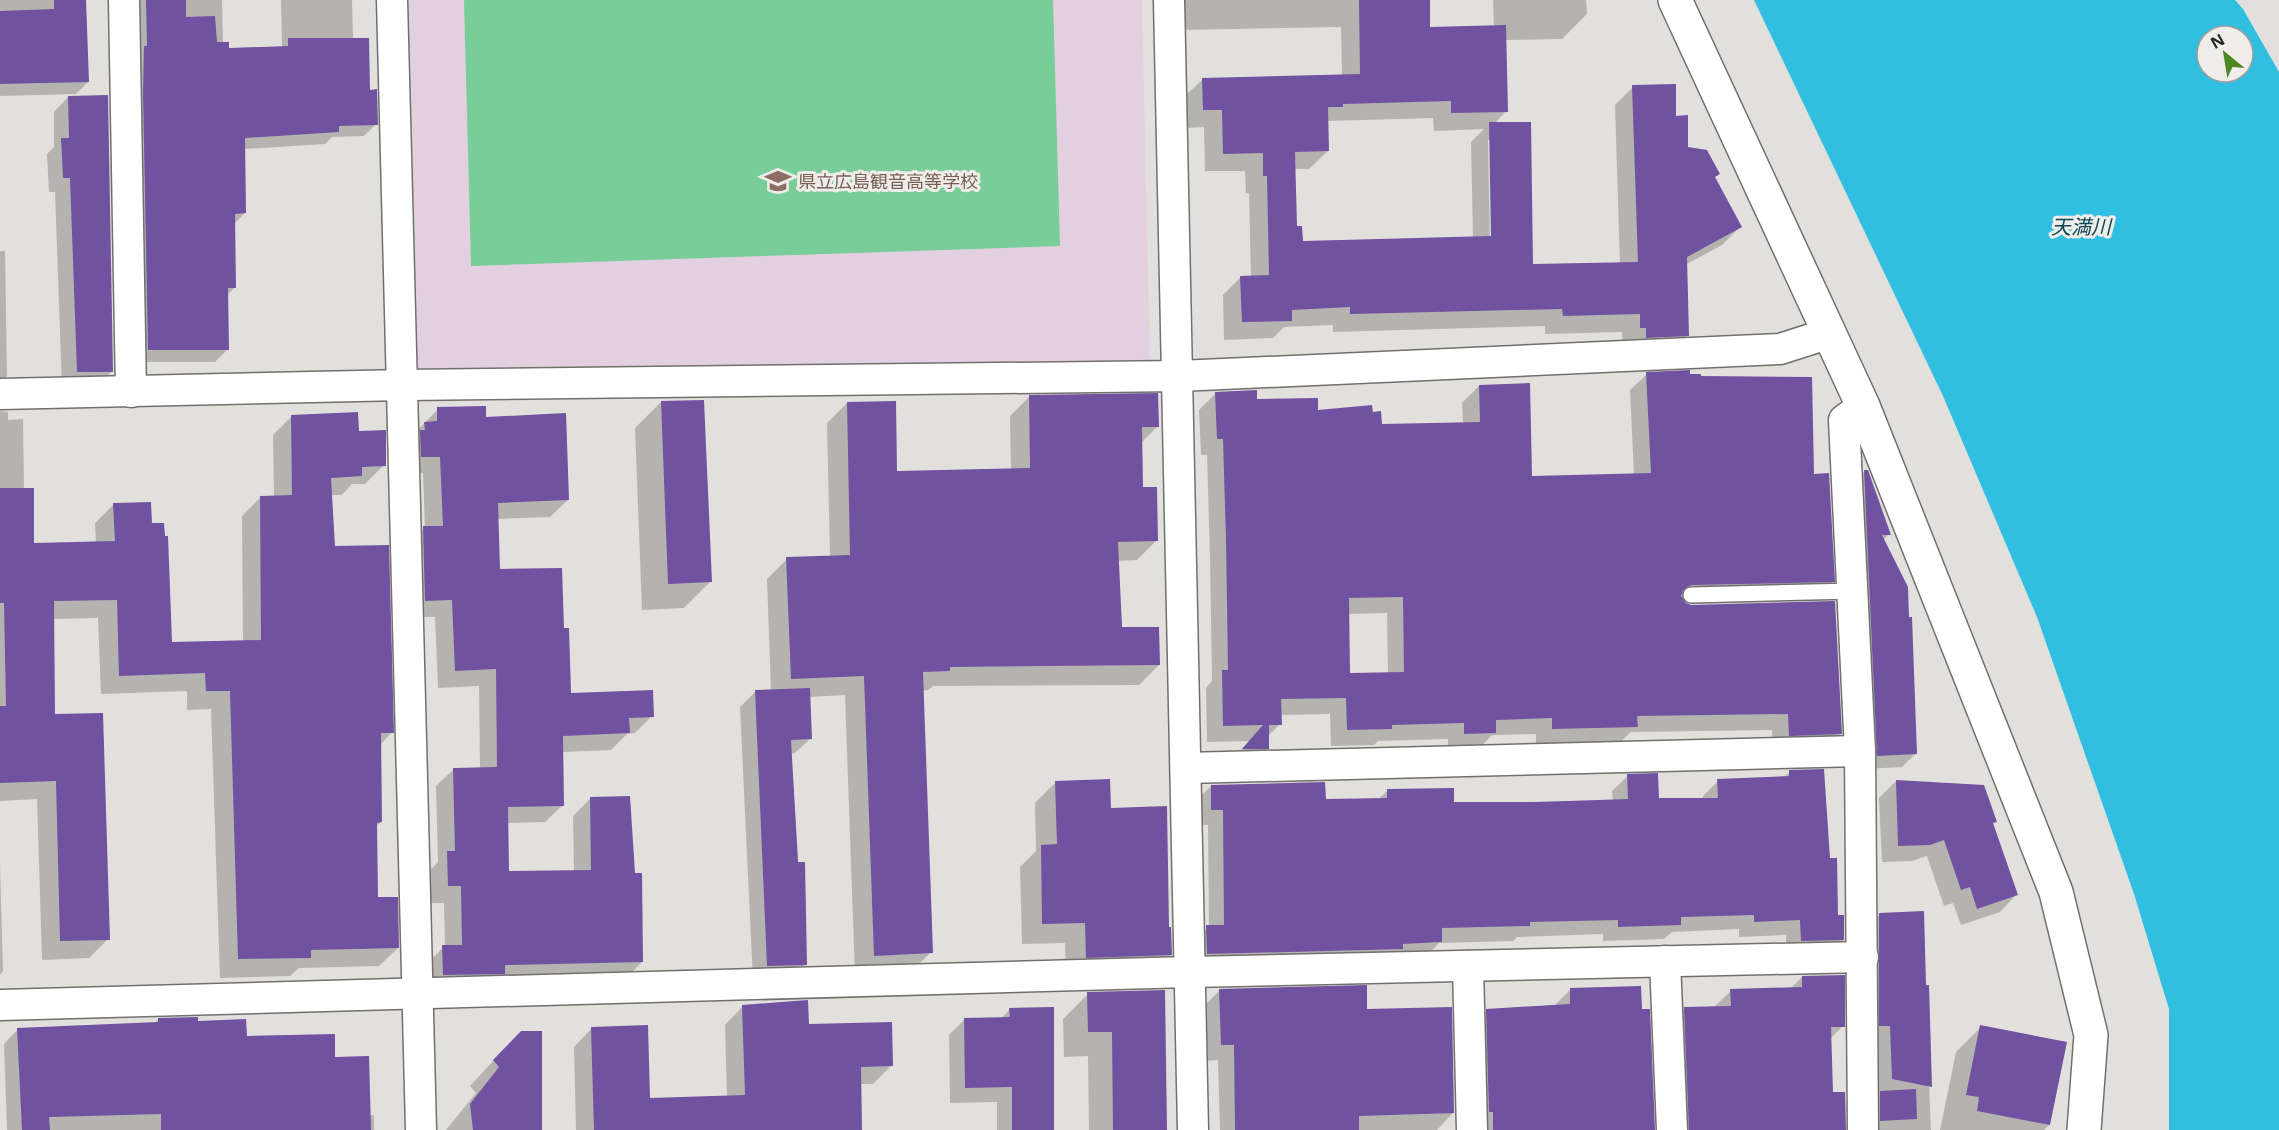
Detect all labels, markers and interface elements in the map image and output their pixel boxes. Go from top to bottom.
north arrow [2195,24,2255,84]
text: N [2206,28,2229,54]
school or university icon: 県立広島観音高等学校 [763,166,793,196]
place label: 県立広島観音高等学校 [798,169,978,193]
water label: 天満川 [2051,213,2113,240]

